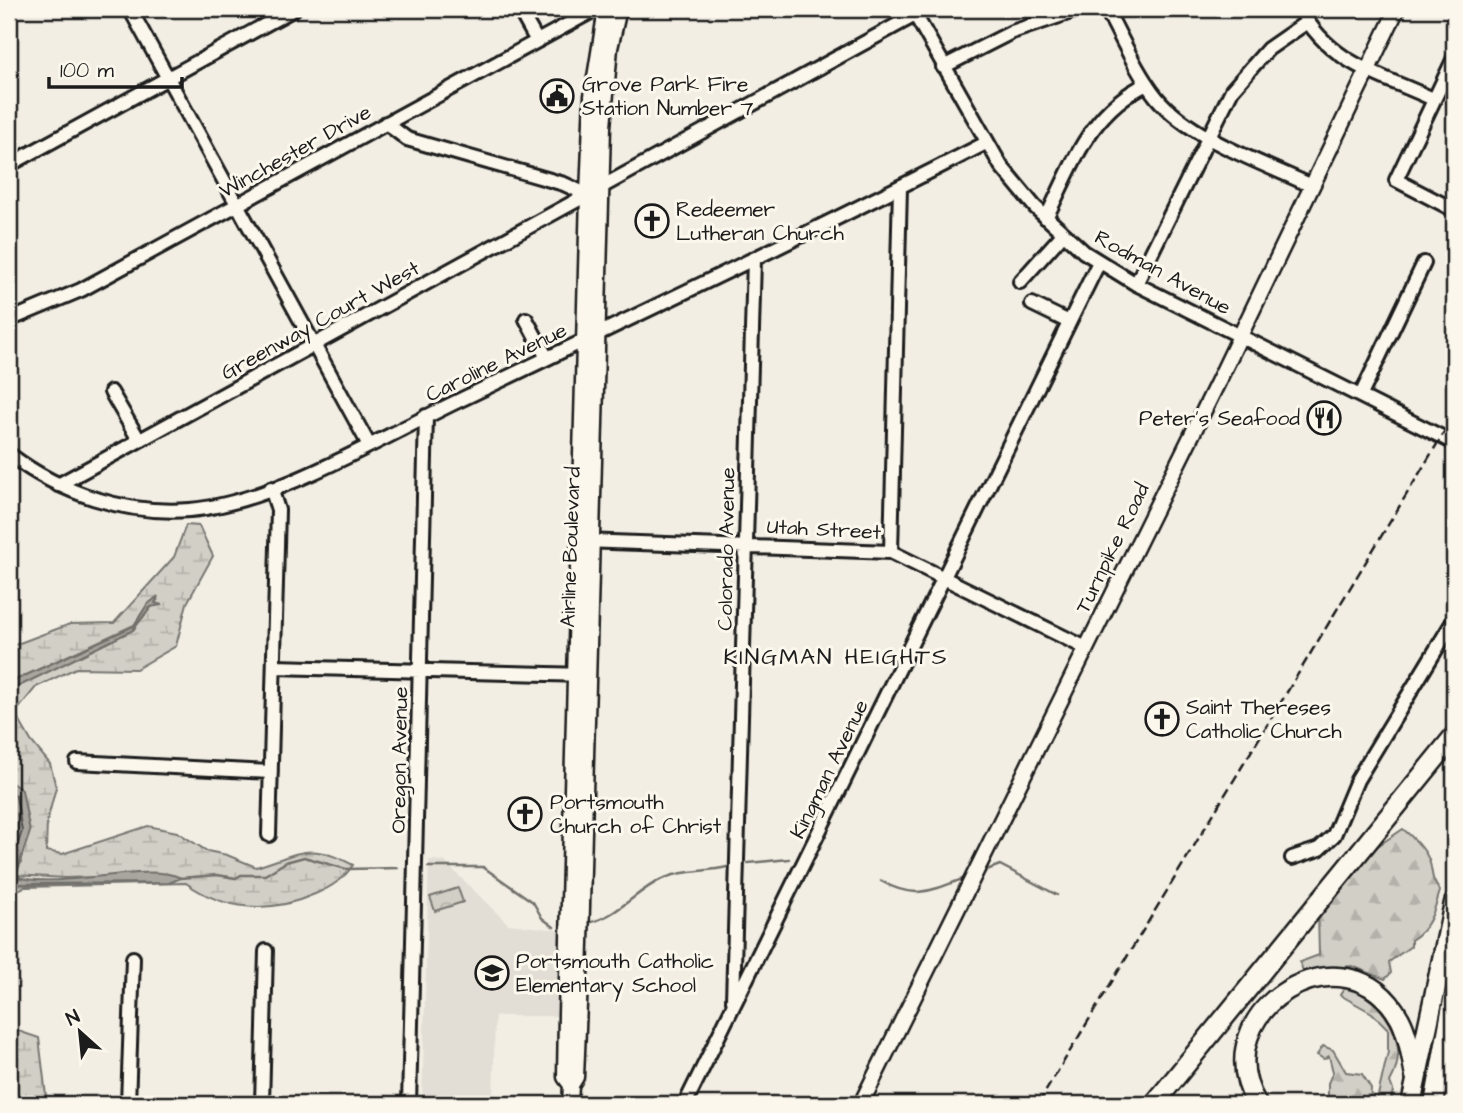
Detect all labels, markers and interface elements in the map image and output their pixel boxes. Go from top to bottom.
scale bar [49,46,182,90]
text: 100 m [60,56,115,85]
place label: Grove Park Fire Station Number 7 [582,70,753,123]
public building icon: Grove Park Fire Station Number 7 [538,77,576,115]
street label: Winchester Drive [214,98,376,205]
place label: Redeemer Lutheran Church [676,195,844,248]
church icon: Redeemer Lutheran Church [633,202,671,240]
street label: Rodman Avenue [1089,223,1236,322]
street label: Greenway Court West [216,253,426,389]
street label: Caroline Avenue [421,316,572,409]
restaurant icon: Peter's Seafood [1305,399,1343,437]
place label: Peter's Seafood [1139,404,1300,433]
street label: Airline Boulevard [553,466,588,628]
street label: Colorado Avenue [711,467,742,631]
street label: Turnpike Road [1068,478,1158,619]
street label: Utah Street [766,512,882,547]
district label: KINGMAN HEIGHTS [723,641,949,673]
street label: Oregon Avenue [384,686,417,834]
place label: Saint Thereses Catholic Church [1186,693,1342,746]
street label: Kingman Avenue [783,695,877,844]
church icon: Saint Thereses Catholic Church [1143,700,1181,738]
place label: Portsmouth Church of Christ [550,788,722,841]
church icon: Portsmouth Church of Christ [506,795,544,833]
place label: Portsmouth Catholic Elementary School [516,947,714,1002]
school or university icon: Portsmouth Catholic Elementary School [473,954,511,992]
north arrow [46,998,116,1068]
text: N [62,1003,84,1033]

